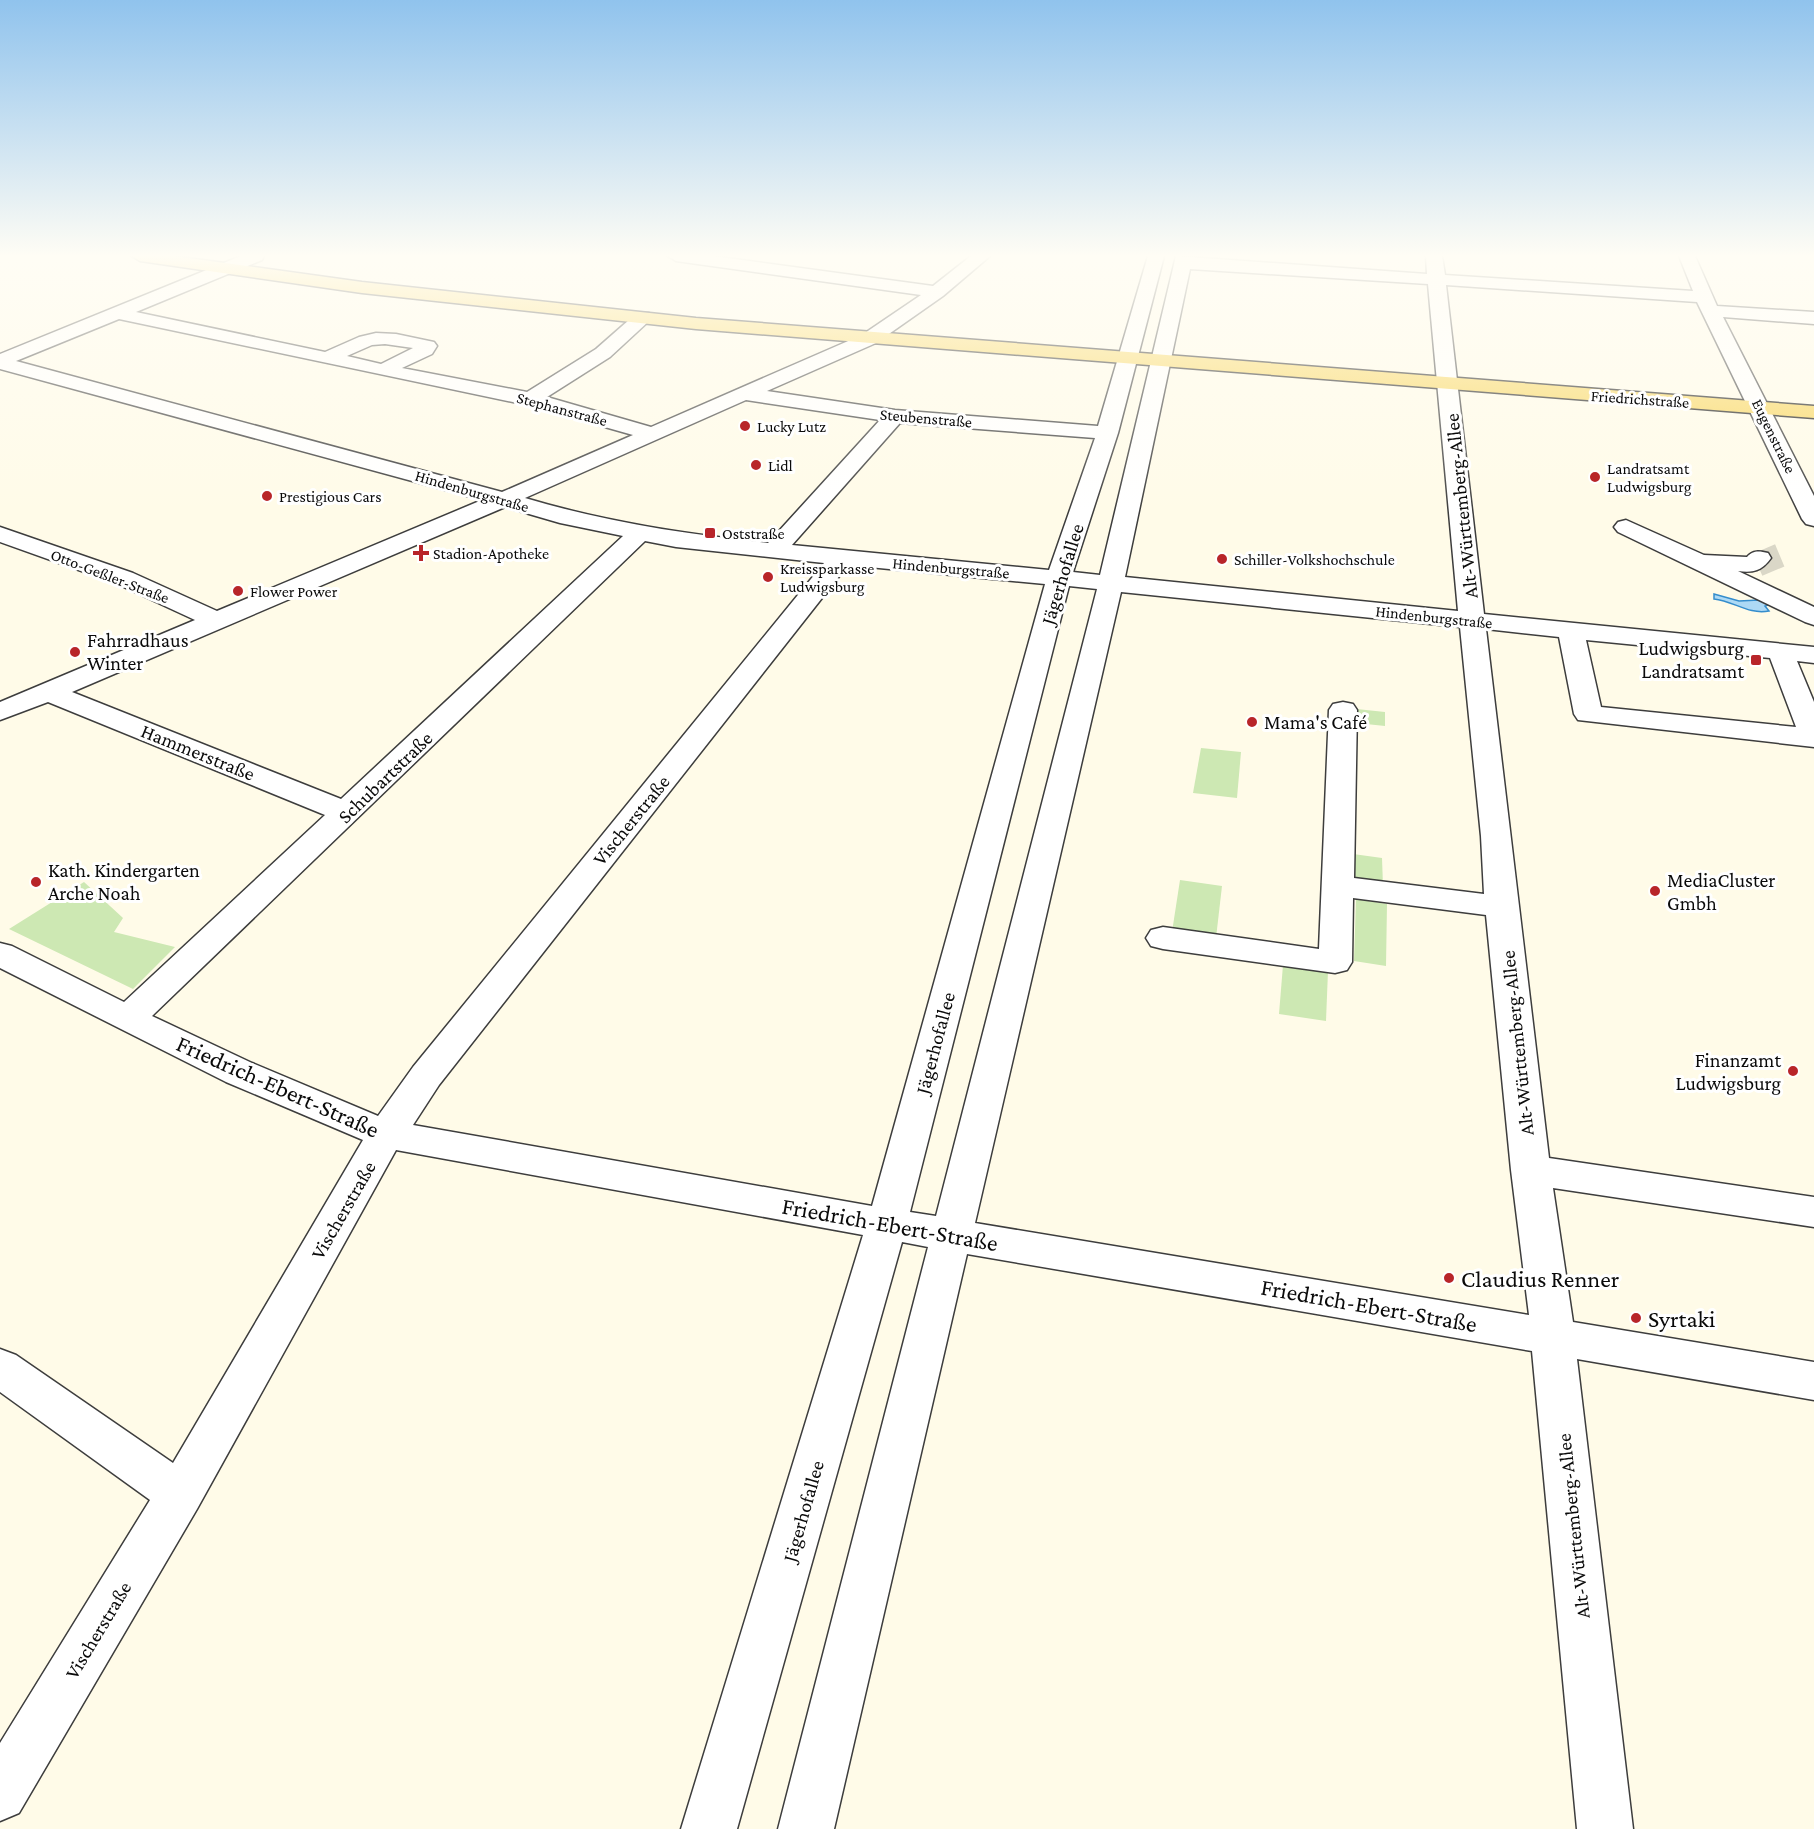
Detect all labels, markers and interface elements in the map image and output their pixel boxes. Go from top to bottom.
street label: Friedrichstraße [1590,387,1690,411]
street label: Stephanstraße [515,389,609,430]
street label: Eugenstraße [1748,396,1799,476]
street label: Steubenstraße [879,406,973,430]
street label: Alt-Württemberg-Allee [1440,412,1483,600]
place label: Lucky Lutz [757,418,826,436]
marker: Lucky Lutz [738,419,752,433]
place label: Lidl [768,457,793,474]
marker: Lidl [749,458,763,472]
place label: Landratsamt Ludwigsburg [1607,460,1692,496]
street label: Hindenburgstraße [413,467,531,516]
marker: Landratsamt Ludwigsburg [1588,470,1602,484]
place label: Prestigious Cars [279,488,381,506]
marker: Prestigious Cars [260,489,274,503]
street label: Jägerhofallee [1036,521,1089,629]
place label: Oststraße [722,525,784,542]
marker: Oststraße [703,526,717,540]
place label: Stadion-Apotheke [433,545,549,563]
street label: Otto-Geßler-Straße [48,546,172,606]
marker: Stadion-Apotheke [414,546,428,560]
place label: Schiller-Volkshochschule [1234,551,1395,568]
marker: Schiller-Volkshochschule [1215,552,1229,566]
street label: Hindenburgstraße [892,554,1010,583]
place label: Kreissparkasse Ludwigsburg [780,560,874,596]
marker: Kreissparkasse Ludwigsburg [761,570,775,584]
place label: Flower Power [250,583,338,600]
marker: Flower Power [231,584,245,598]
street label: Hindenburgstraße [1375,602,1493,633]
place label: Fahrradhaus Winter [87,629,189,674]
place label: Ludwigsburg Landratsamt [1638,637,1744,682]
marker: Fahrradhaus Winter [68,645,82,659]
marker: Ludwigsburg Landratsamt [1749,653,1763,667]
place label: Mama's Café [1264,711,1367,733]
marker: Mama's Café [1245,715,1259,729]
street label: Hammerstraße [138,719,258,785]
street label: Schubartstraße [333,726,437,827]
street label: Vischerstraße [588,770,674,869]
place label: Kath. Kindergarten Arche Noah [48,859,200,904]
place label: MediaCluster Gmbh [1667,869,1775,914]
marker: Kath. Kindergarten Arche Noah [29,875,43,889]
marker: MediaCluster Gmbh [1648,884,1662,898]
street label: Alt-Württemberg-Allee [1496,949,1539,1137]
street label: Jägerhofallee [910,990,960,1098]
street label: Friedrich-Ebert-Straße [172,1029,384,1143]
place label: Finanzamt Ludwigsburg [1675,1049,1781,1095]
marker: Finanzamt Ludwigsburg [1786,1064,1800,1078]
street label: Vischerstraße [306,1157,380,1263]
street label: Friedrich-Ebert-Straße [780,1192,1000,1256]
place label: Claudius Renner [1461,1265,1620,1292]
marker: Claudius Renner [1442,1271,1456,1285]
street label: Friedrich-Ebert-Straße [1259,1273,1479,1337]
place label: Syrtaki [1648,1305,1715,1332]
marker: Syrtaki [1629,1311,1643,1325]
street label: Alt-Württemberg-Allee [1552,1432,1595,1620]
street label: Jägerhofallee [777,1458,829,1566]
street label: Vischerstraße [60,1577,136,1682]

